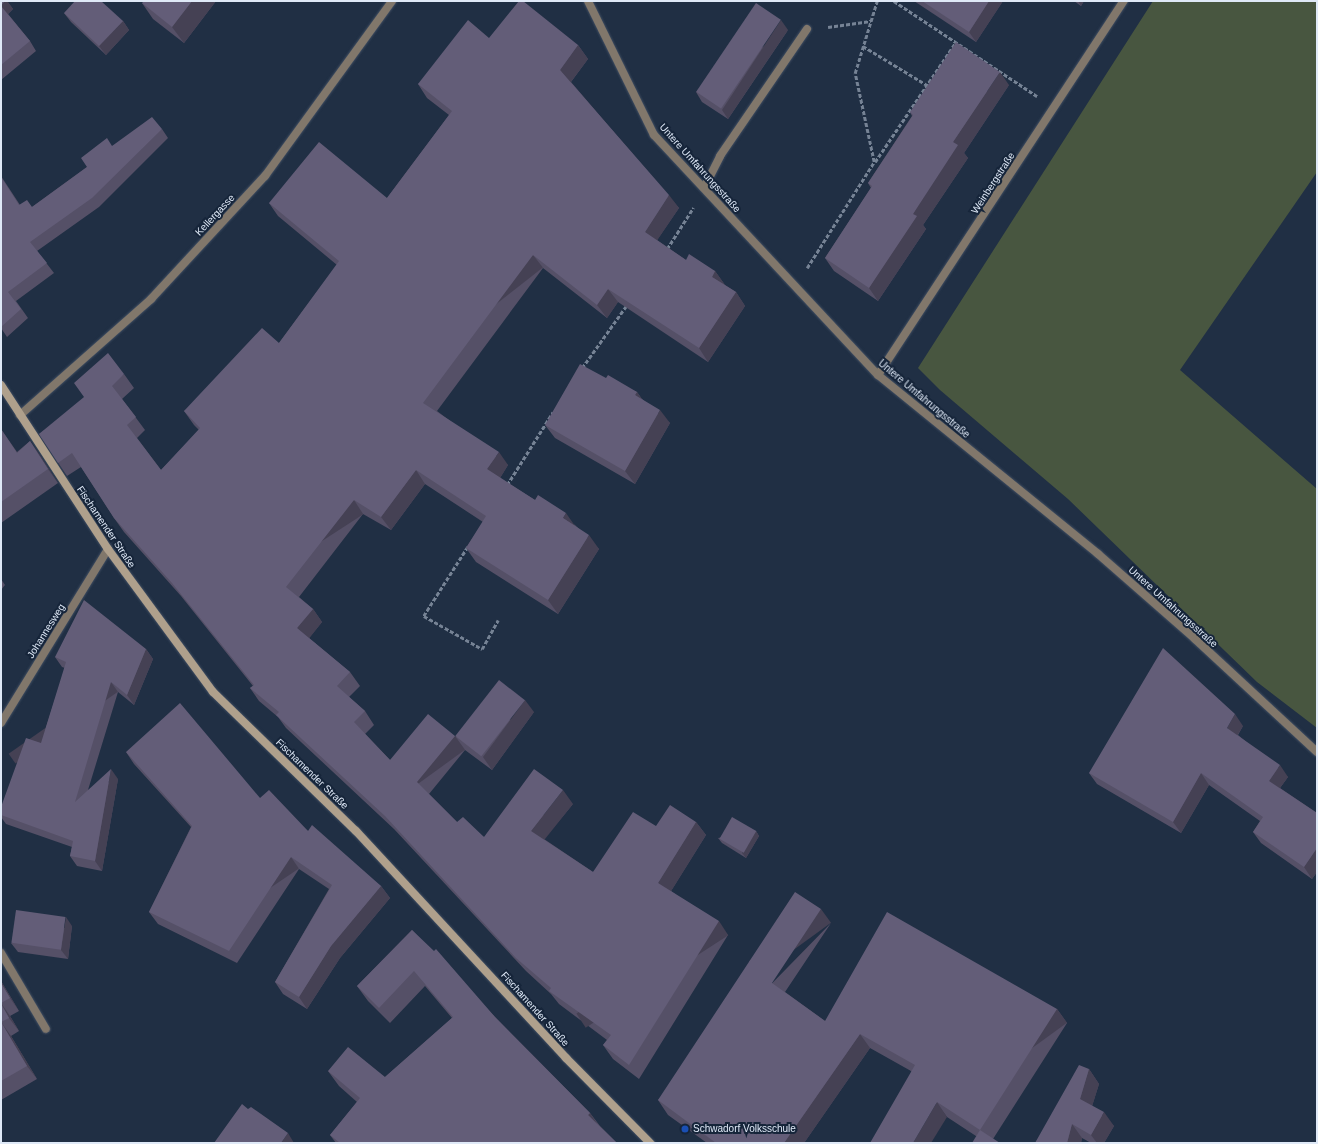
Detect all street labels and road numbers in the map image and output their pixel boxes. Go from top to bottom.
street label: Untere Umfahrungsstraße [657,121,743,215]
street label: Weinbergstraße [969,150,1017,216]
street label: Kellergasse [193,192,237,238]
street label: Untere Umfahrungsstraße [876,357,972,441]
street label: Fischamender Straße [74,484,138,570]
street label: Untere Umfahrungsstraße [1126,564,1220,650]
street label: Johannesweg [25,602,67,660]
street label: Fischamender Straße [273,736,351,812]
street label: Fischamender Straße [498,969,572,1049]

